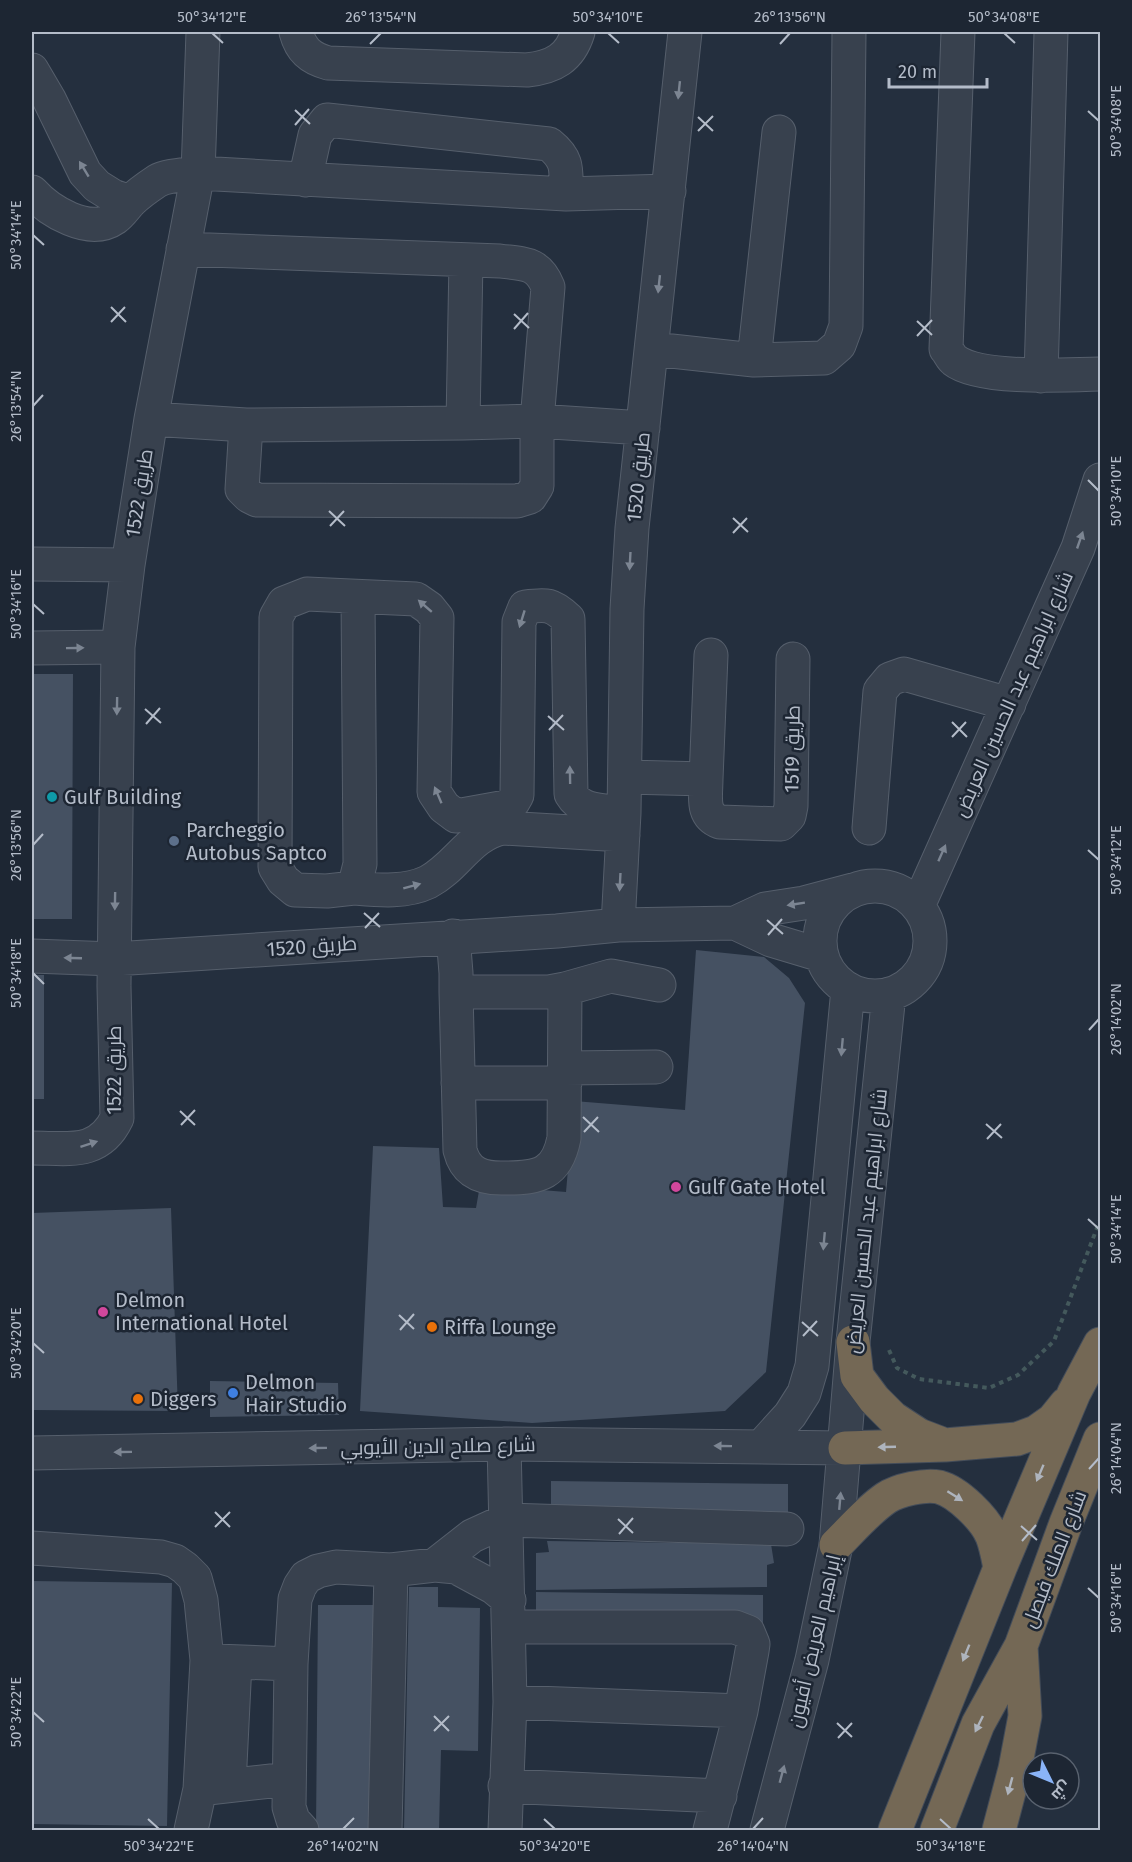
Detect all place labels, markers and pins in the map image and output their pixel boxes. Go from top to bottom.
place label: Gulf Building [64,785,182,809]
marker: Gulf Building [45,790,59,804]
place label: Parcheggio Autobus Saptco [186,818,327,865]
marker: Parcheggio Autobus Saptco [167,834,181,848]
place label: Gulf Gate Hotel [688,1175,826,1199]
marker: Gulf Gate Hotel [669,1180,683,1194]
place label: Delmon International Hotel [115,1288,288,1335]
marker: Delmon International Hotel [96,1305,110,1319]
place label: Riffa Lounge [444,1315,556,1339]
marker: Riffa Lounge [425,1320,439,1334]
place label: Delmon Hair Studio [245,1370,347,1417]
marker: Delmon Hair Studio [226,1386,240,1400]
place label: Diggers [150,1387,217,1411]
marker: Diggers [131,1392,145,1406]

